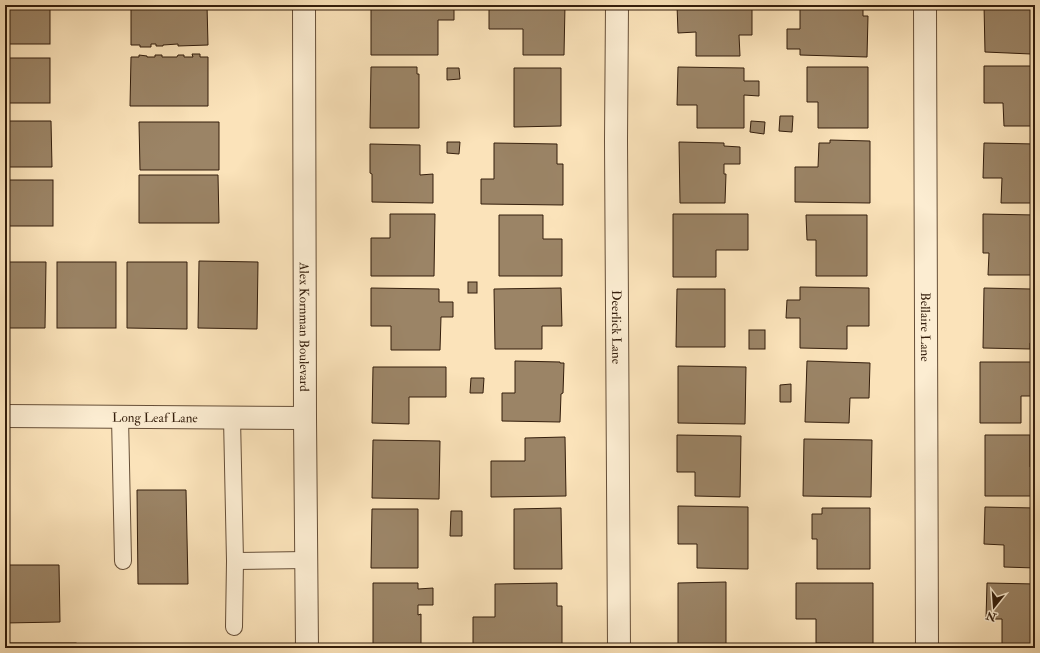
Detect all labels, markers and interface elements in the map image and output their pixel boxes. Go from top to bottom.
street label: Alex Kornman Boulevard [296,261,312,392]
street label: Deerlick Lane [608,290,624,365]
street label: Bellaire Lane [917,292,933,362]
street label: Long Leaf Lane [112,410,198,426]
north arrow [974,587,1014,627]
text: N [984,608,999,624]

